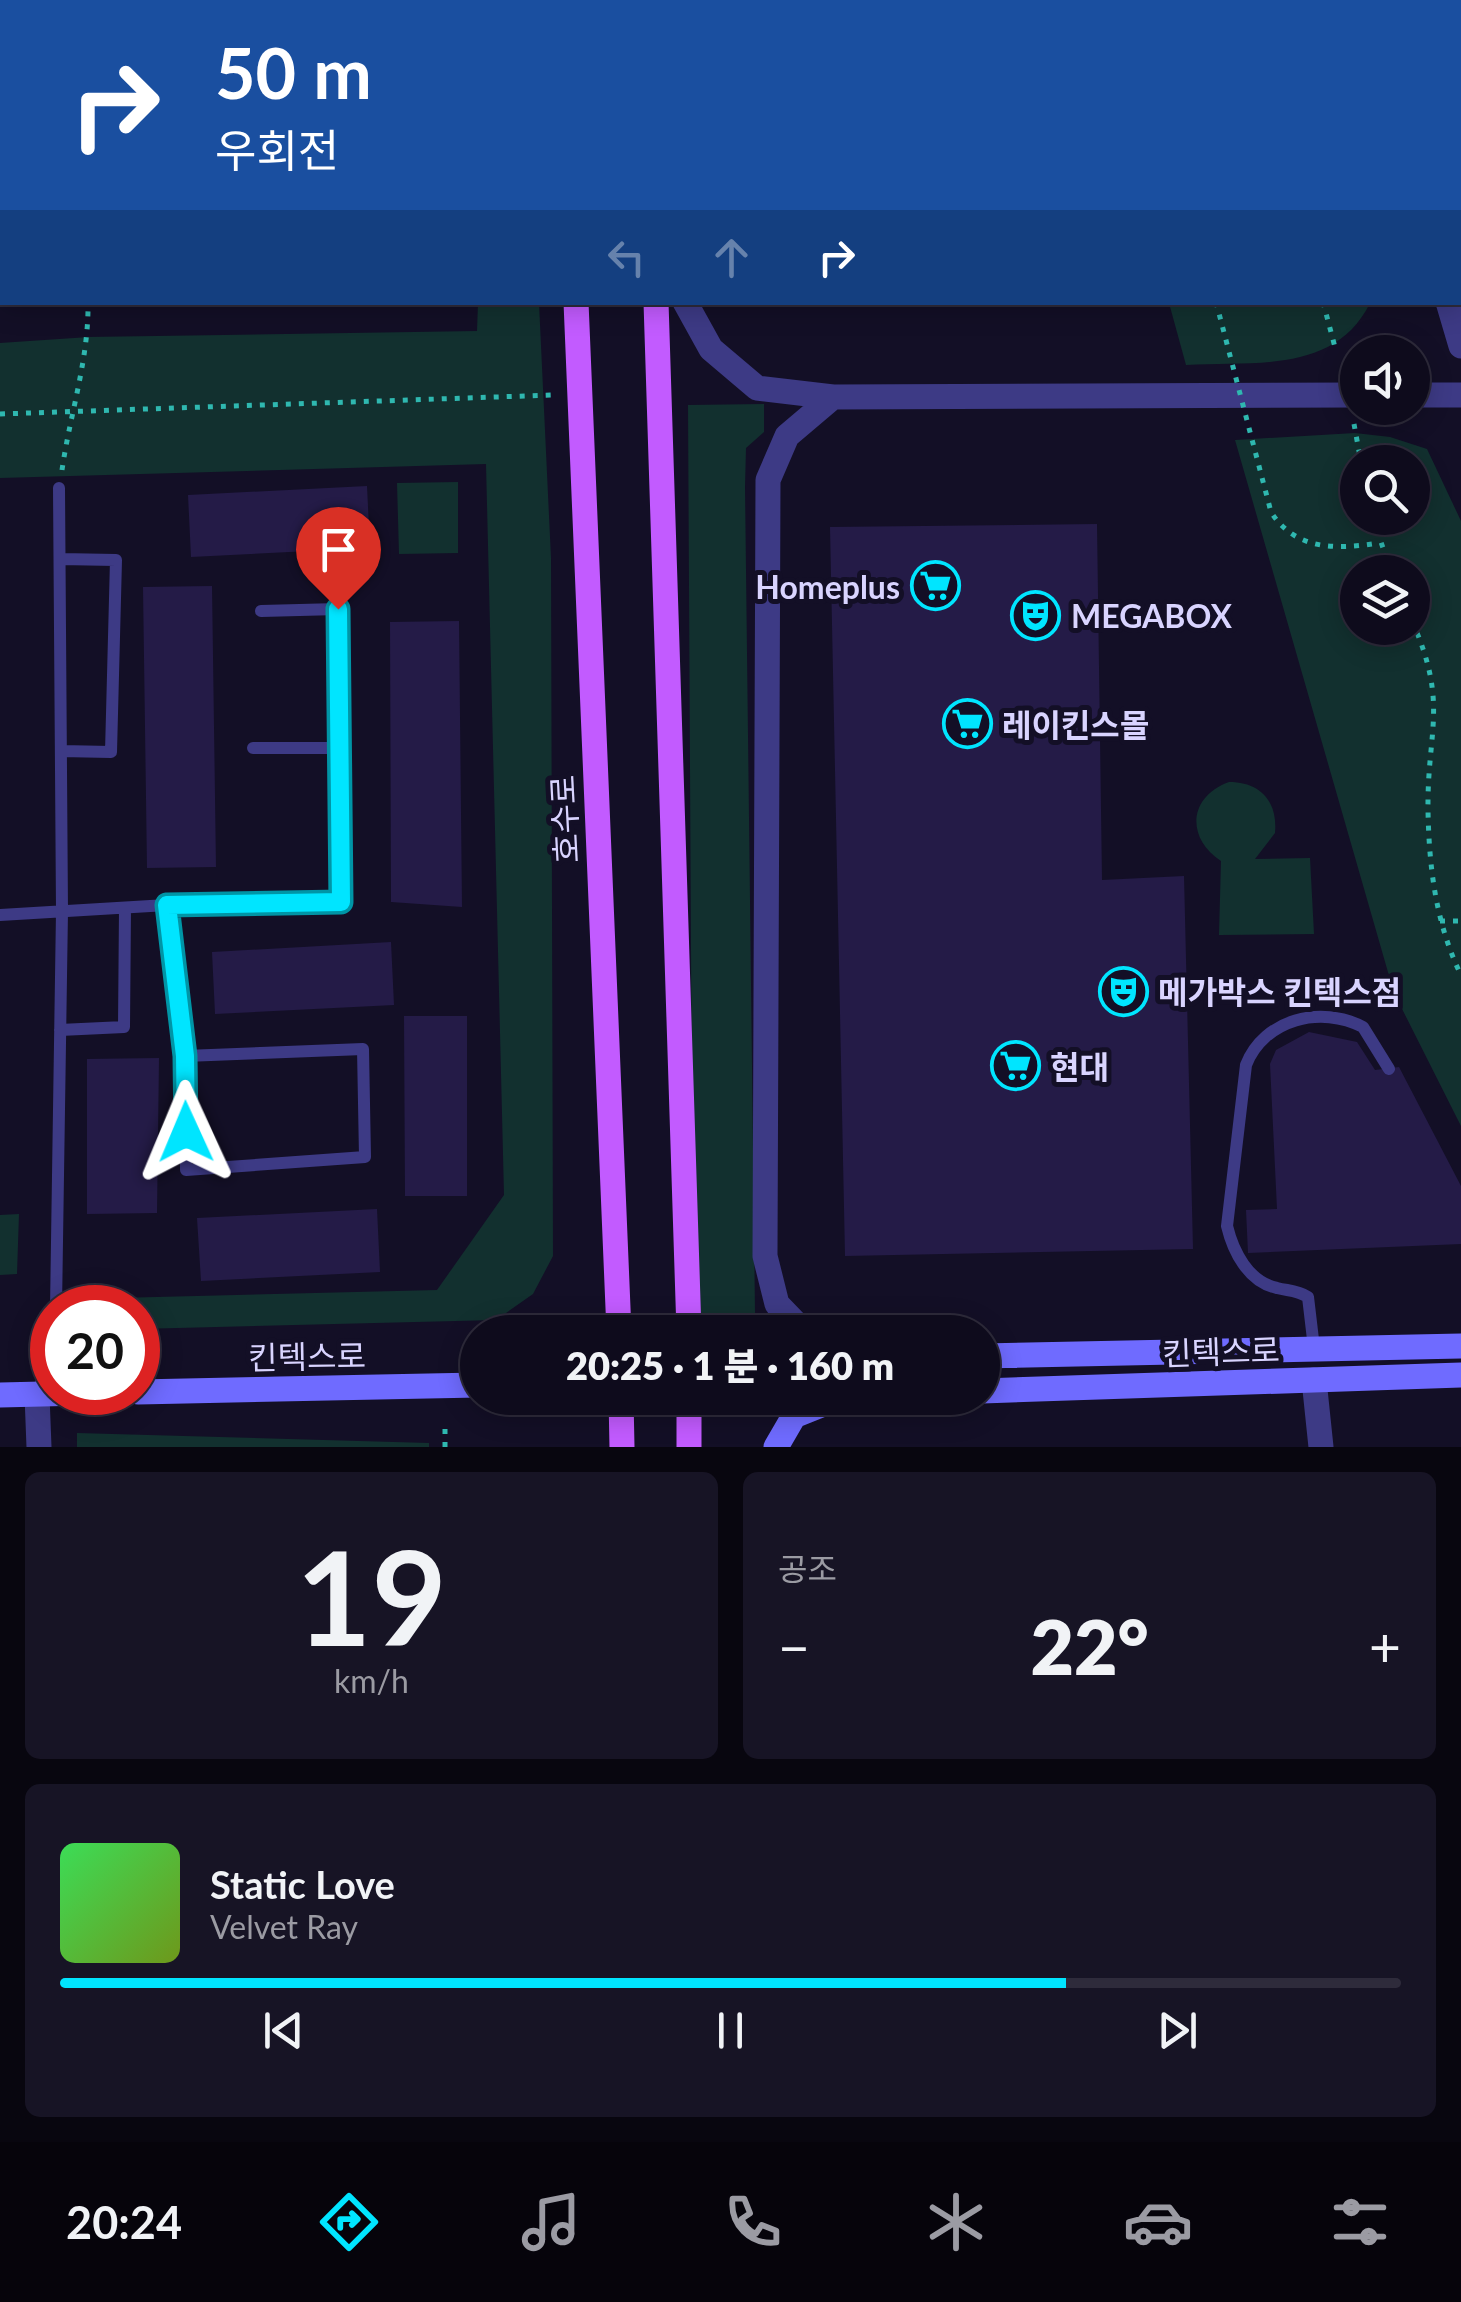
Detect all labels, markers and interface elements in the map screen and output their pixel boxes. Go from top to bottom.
text: 50 m [215,30,372,114]
icon: right [50,40,180,170]
text: 우회전 [215,123,339,177]
icon: left [599,230,654,285]
icon: ahead [704,230,759,285]
icon: right [809,230,864,285]
map controls [1340,335,1430,645]
button: sound [1340,335,1430,425]
button: search [1340,445,1430,535]
pin [296,507,381,610]
icon: arrive [311,522,366,577]
button: layers [1340,555,1430,645]
supermarket icon: Homeplus [909,560,961,612]
place label: Homeplus [755,567,900,606]
theatre icon: MEGABOX [1010,589,1062,641]
place label: MEGABOX [1071,596,1232,635]
supermarket icon: 레이킨스몰 [941,698,993,750]
place label: 레이킨스몰 [1002,705,1149,744]
street label: 호수로 [542,774,586,864]
theatre icon: 메가박스 킨텍스점 [1097,965,1149,1017]
place label: 메가박스 킨텍스점 [1158,972,1401,1011]
supermarket icon: 현대 [989,1040,1041,1092]
place label: 현대 [1050,1047,1109,1086]
position arrow [134,1080,238,1184]
speed limit sign: 20 [30,1285,160,1415]
street label: 킨텍스로 [1161,1329,1281,1373]
street label: 킨텍스로 [248,1335,366,1377]
text: 20:25 · 1 분 · 160 m [566,1342,894,1388]
text: 19 [296,1518,447,1674]
text: 공조 [778,1549,837,1588]
text: 22° [1030,1601,1149,1691]
text: − [778,1613,810,1679]
text: + [1369,1613,1401,1679]
text: km/h [334,1661,409,1700]
text: Static Love [210,1861,395,1907]
text: Velvet Ray [210,1907,358,1946]
icon: previous [256,2003,311,2058]
icon: pause [703,2003,758,2058]
icon: next [1150,2003,1205,2058]
icon: directions [314,2187,384,2257]
icon: music [516,2187,586,2257]
icon: phone [718,2187,788,2257]
icon: climate [921,2187,991,2257]
icon: car [1123,2187,1193,2257]
icon: filters [1325,2187,1395,2257]
text: 20:24 [66,2195,182,2249]

